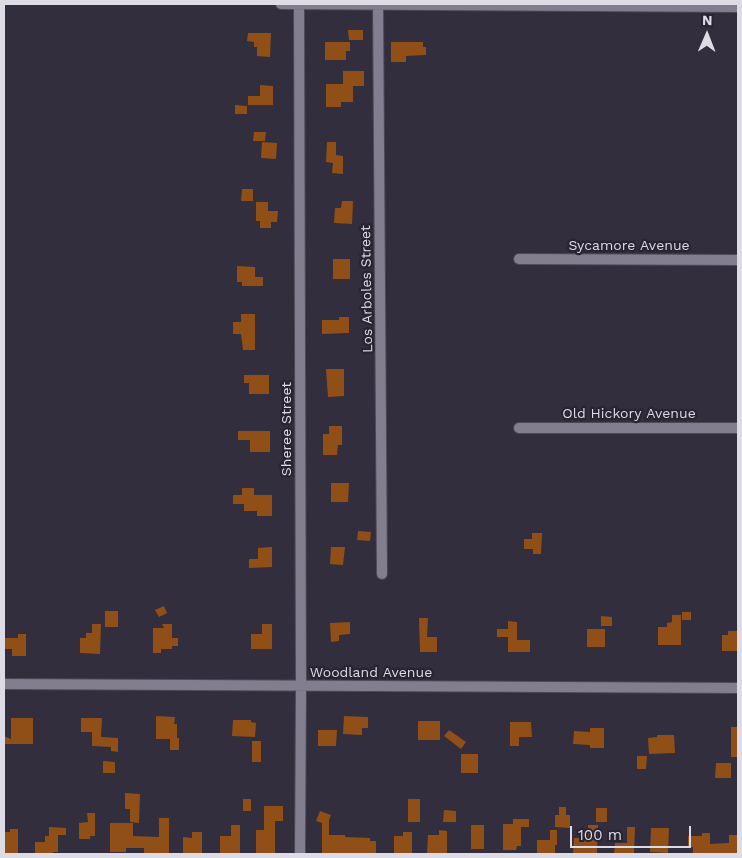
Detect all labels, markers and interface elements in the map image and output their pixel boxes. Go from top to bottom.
north arrow [682,10,732,60]
text: N [702,12,713,28]
street label: Los Arboles Street [357,225,377,353]
street label: Sycamore Avenue [568,238,690,254]
street label: Sheree Street [279,382,295,476]
street label: Old Hickory Avenue [562,406,696,422]
street label: Woodland Avenue [310,665,432,681]
scale bar [572,816,693,848]
text: 100 m [578,826,622,844]

